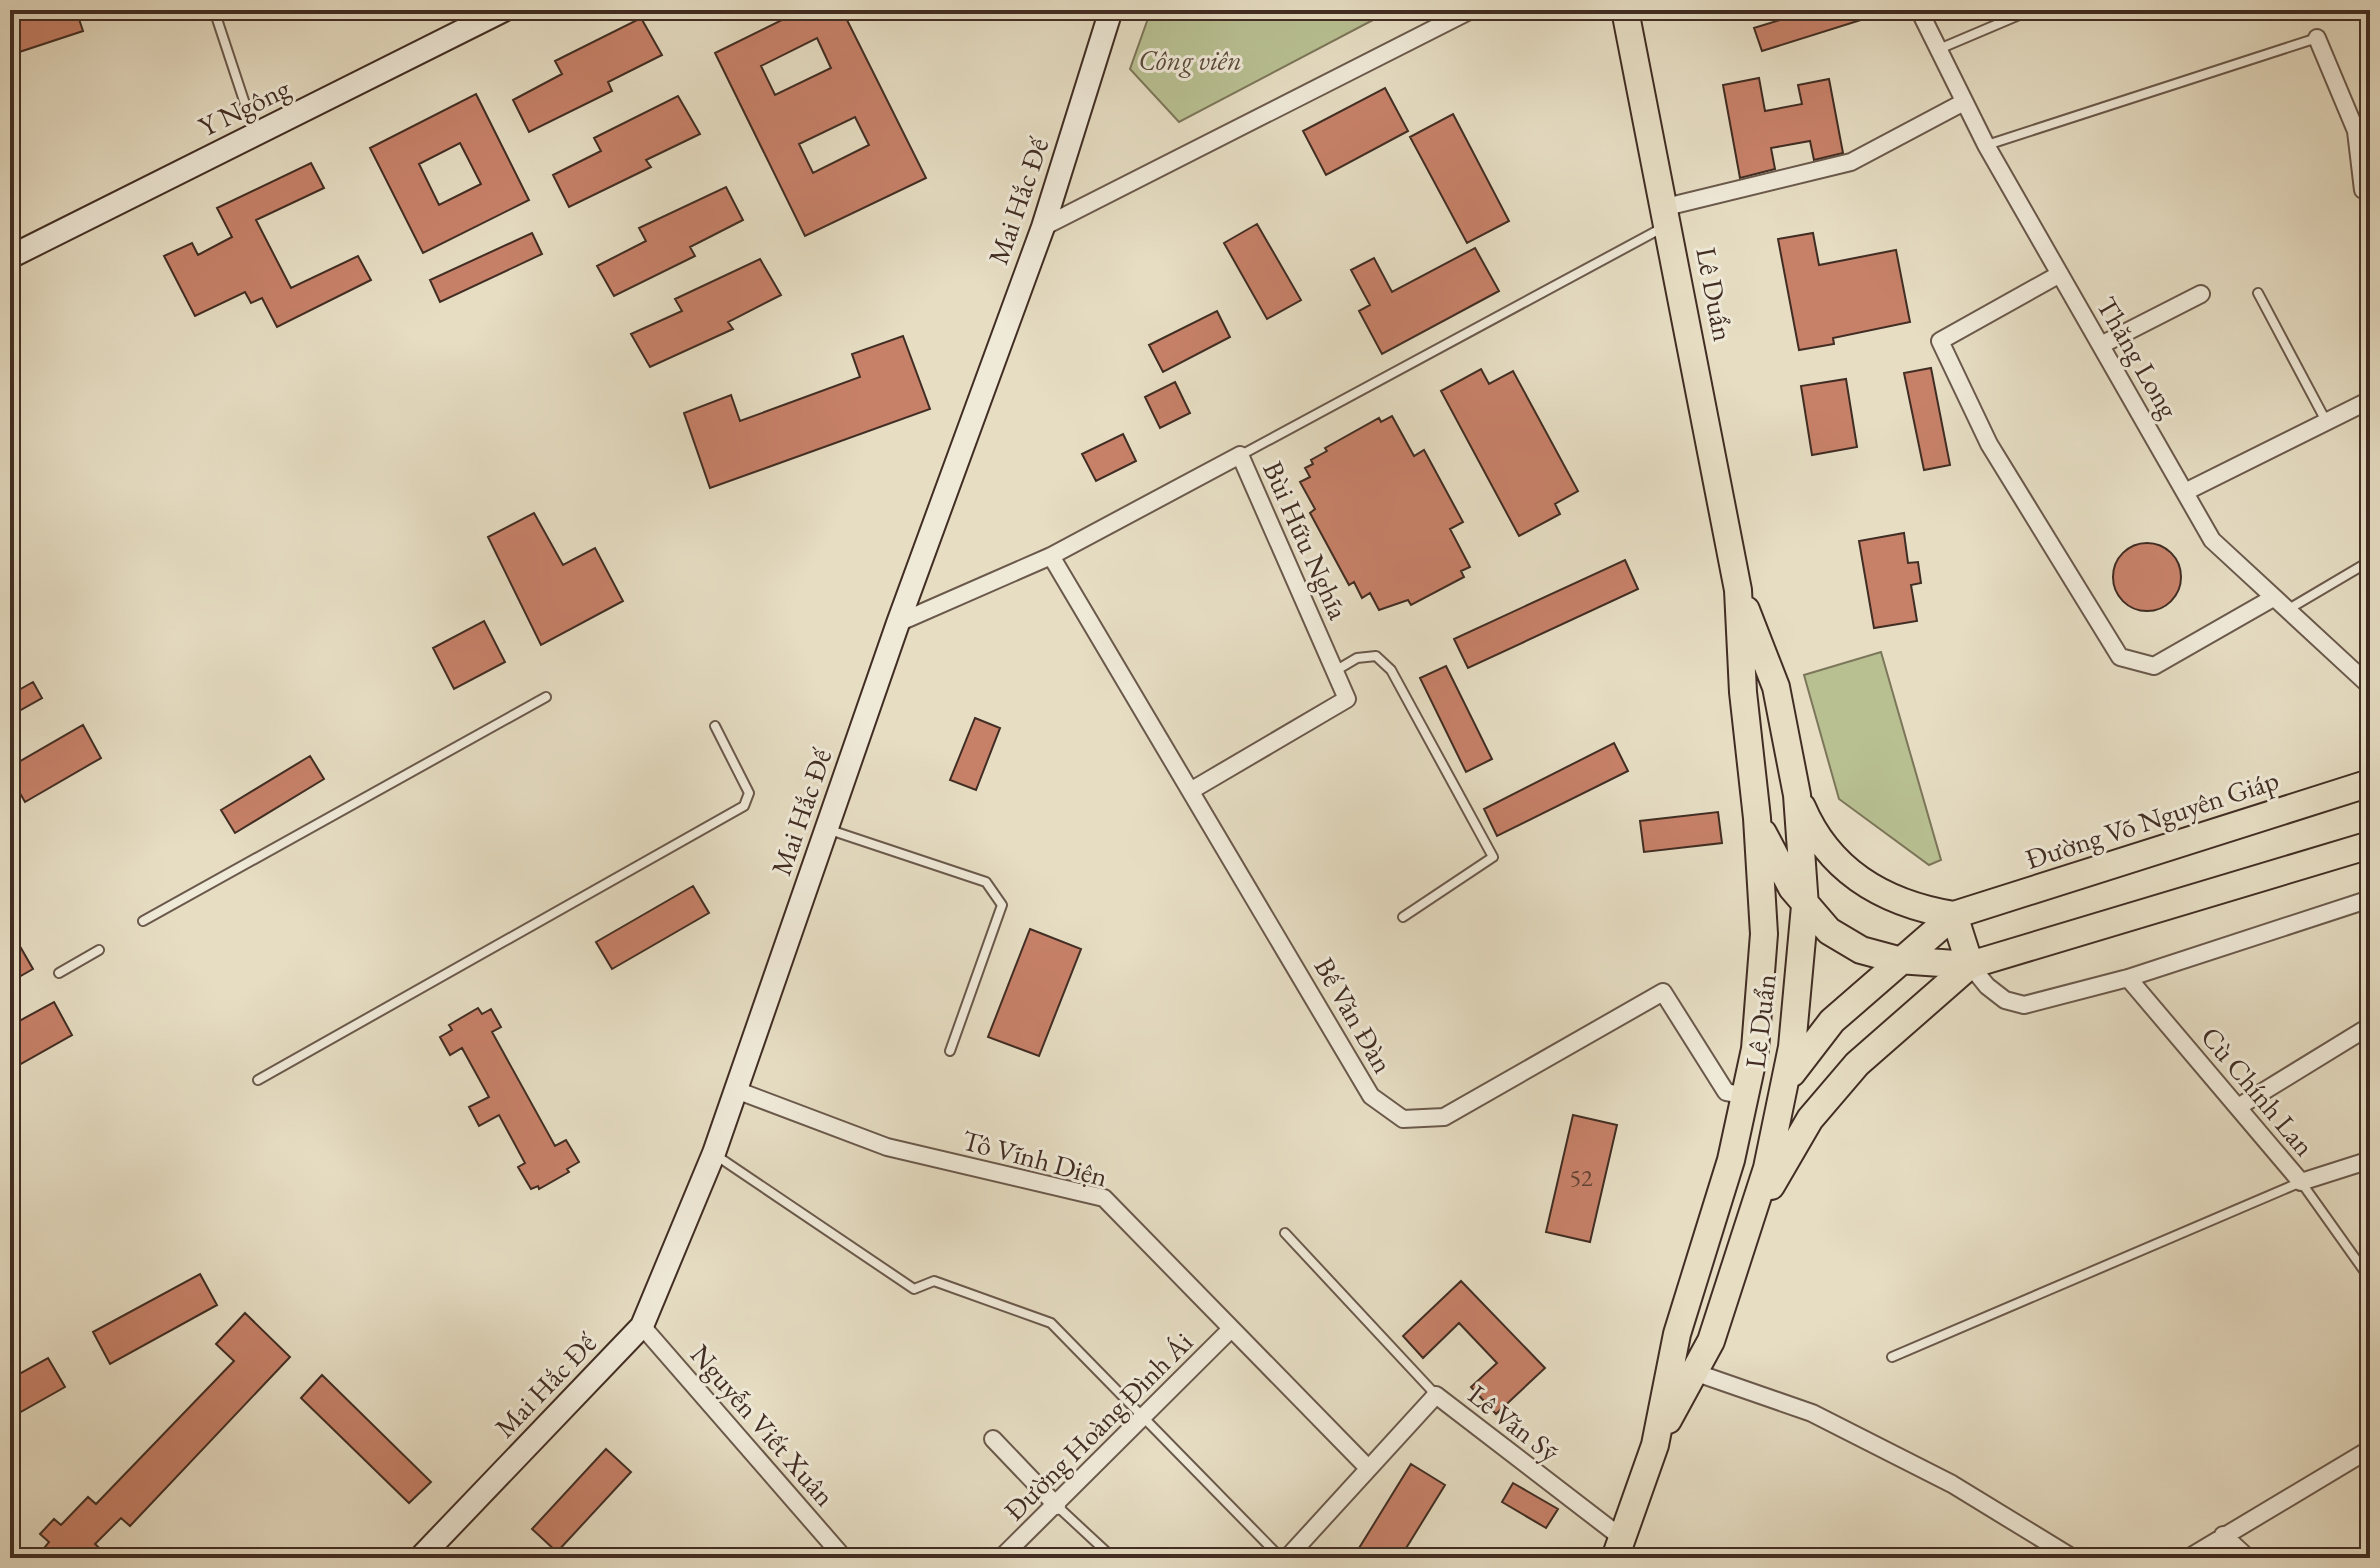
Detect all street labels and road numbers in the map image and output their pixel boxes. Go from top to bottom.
street label: Y Ngông [193,69,296,144]
street label: Mai Hắc Đế [980,132,1057,269]
street label: Lê Duẩn [1688,244,1742,344]
street label: Thăng Long [2089,290,2188,425]
street label: Bùi Hữu Nghĩa [1255,455,1357,625]
street label: Mai Hắc Đế [763,743,840,880]
street label: Đường Võ Nguyên Giáp [2021,761,2283,877]
street label: Bế Văn Đàn [1307,951,1402,1079]
street label: Lê Duẩn [1736,972,1784,1070]
street label: Cù Chính Lan [2193,1019,2323,1163]
street label: Tô Vĩnh Diện [958,1121,1112,1195]
street label: Đường Hoàng Đình Ái [996,1324,1200,1528]
street label: Mai Hắc Đế [486,1325,604,1445]
street label: Nguyễn Viết Xuân [683,1337,843,1514]
street label: Lê Văn Sỹ [1461,1376,1567,1470]

